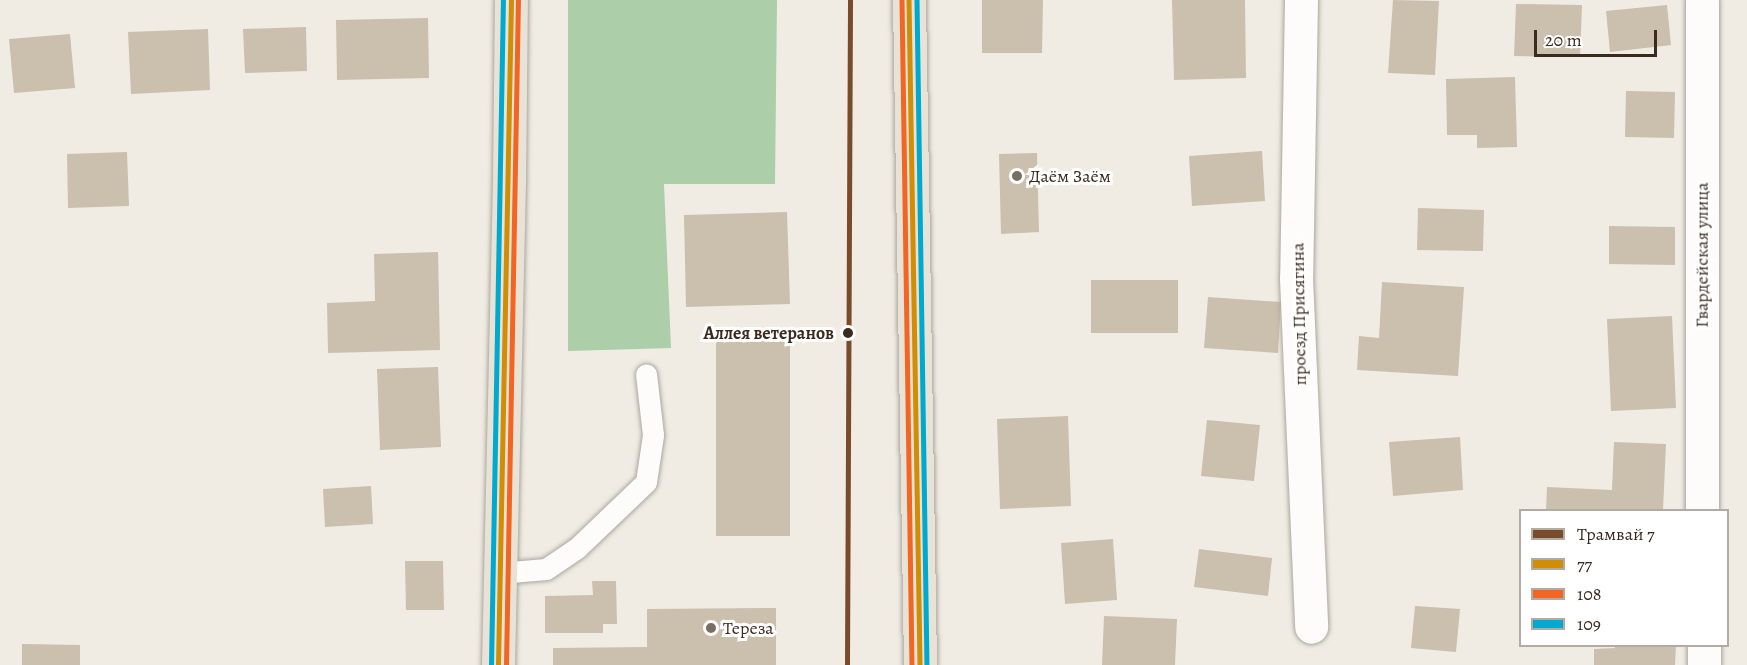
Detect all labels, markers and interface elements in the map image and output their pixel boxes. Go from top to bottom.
scale bar [1537,18,1660,56]
text: 20 m [1545,28,1582,52]
place label: Даём Заём [1029,165,1111,187]
marker: Даём Заём [1010,169,1024,183]
street label: Гвардейская улица [1691,182,1713,328]
street label: проезд Присягина [1287,242,1311,386]
place label: Аллея ветеранов [703,322,834,344]
marker: Аллея ветеранов [839,324,857,342]
legend [1519,509,1729,647]
text: Трамвай 7 [1577,522,1655,546]
text: 77 [1577,552,1592,576]
text: 108 [1577,582,1601,606]
text: 109 [1577,612,1601,636]
place label: Тереза [723,617,774,639]
marker: Тереза [704,621,718,635]

